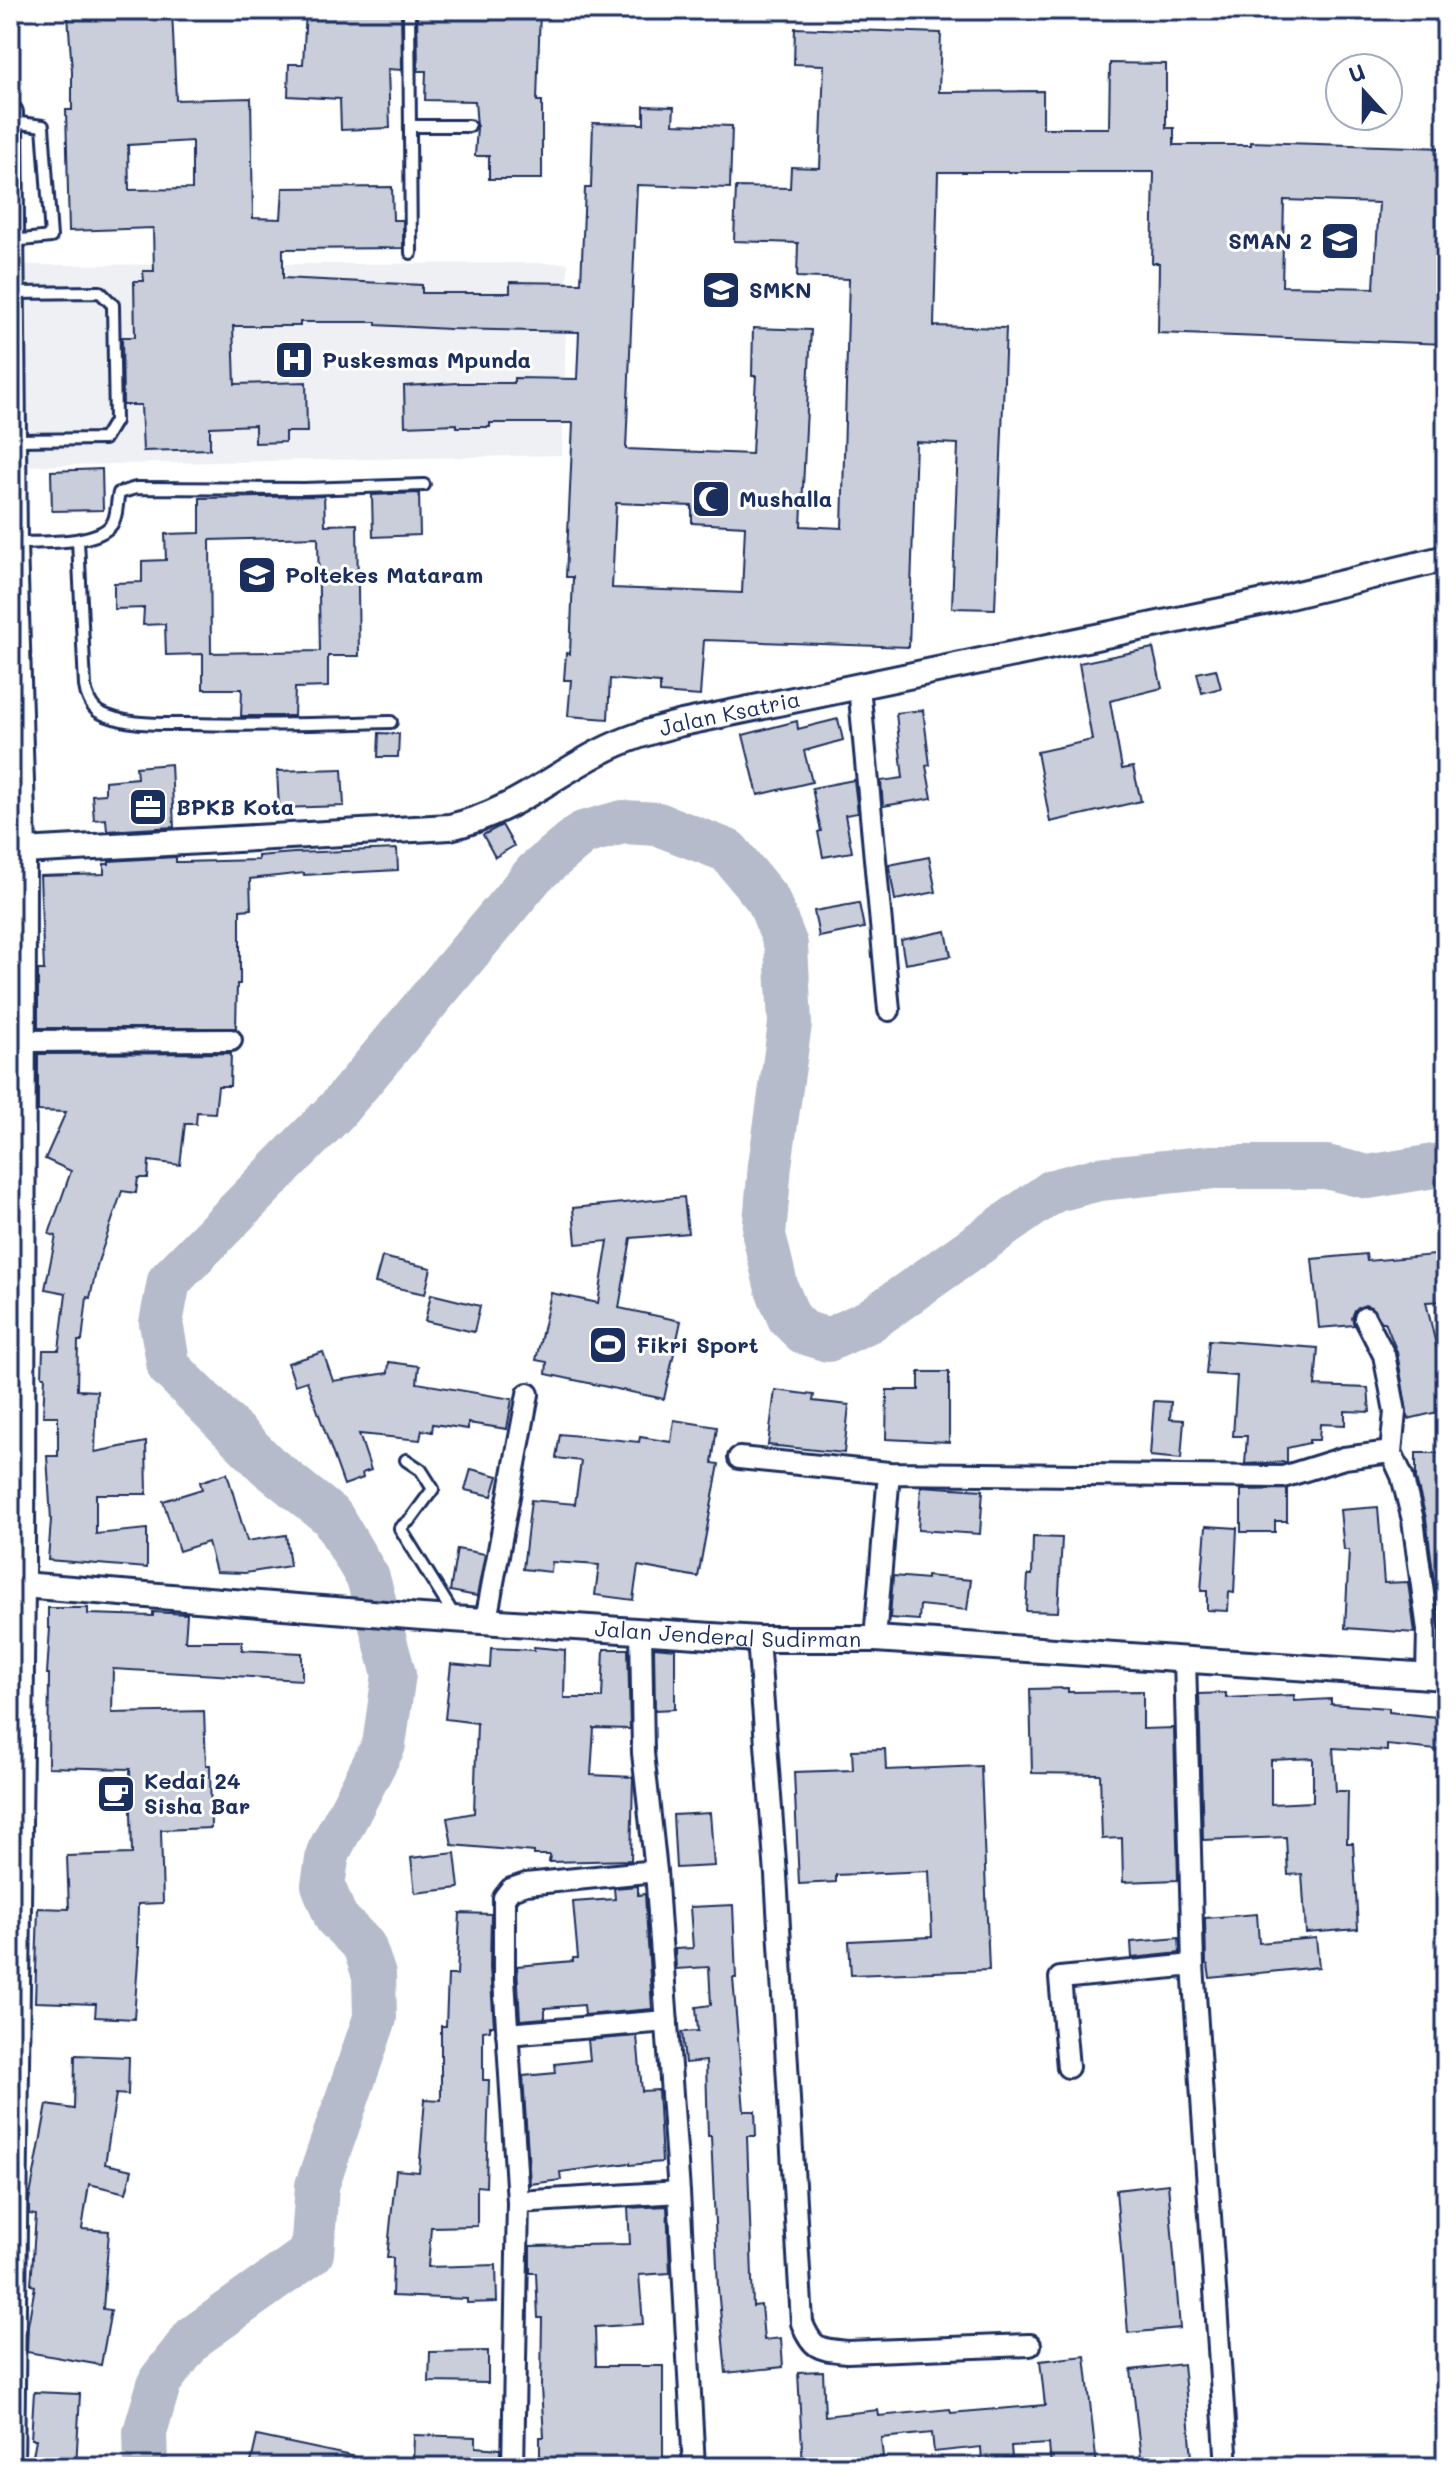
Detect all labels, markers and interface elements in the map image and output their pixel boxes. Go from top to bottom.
north arrow [1324,52,1404,132]
text: U [1344,57,1369,89]
school or university icon: SMAN 2 [1319,220,1361,262]
place label: SMAN 2 [1228,226,1312,255]
school or university icon: SMKN [700,269,742,311]
place label: SMKN [749,275,812,304]
hospital icon: Puskesmas Mpunda [273,339,315,381]
place label: Puskesmas Mpunda [322,345,531,374]
mosque icon: Mushalla [690,478,732,520]
place label: Mushalla [739,484,832,513]
school or university icon: Poltekes Mataram [236,554,278,596]
place label: Poltekes Mataram [285,560,483,589]
street label: Jalan Ksatria [656,684,803,742]
office icon: BPKB Kota [127,786,169,828]
place label: BPKB Kota [176,792,294,821]
sports icon: Fikri Sport [587,1324,629,1366]
place label: Fikri Sport [636,1330,759,1359]
street label: Jalan Jenderal Sudirman [594,1613,861,1653]
place label: Kedai 24 Sisha Bar [144,1766,250,1820]
cafe icon: Kedai 24 Sisha Bar [95,1773,137,1815]

